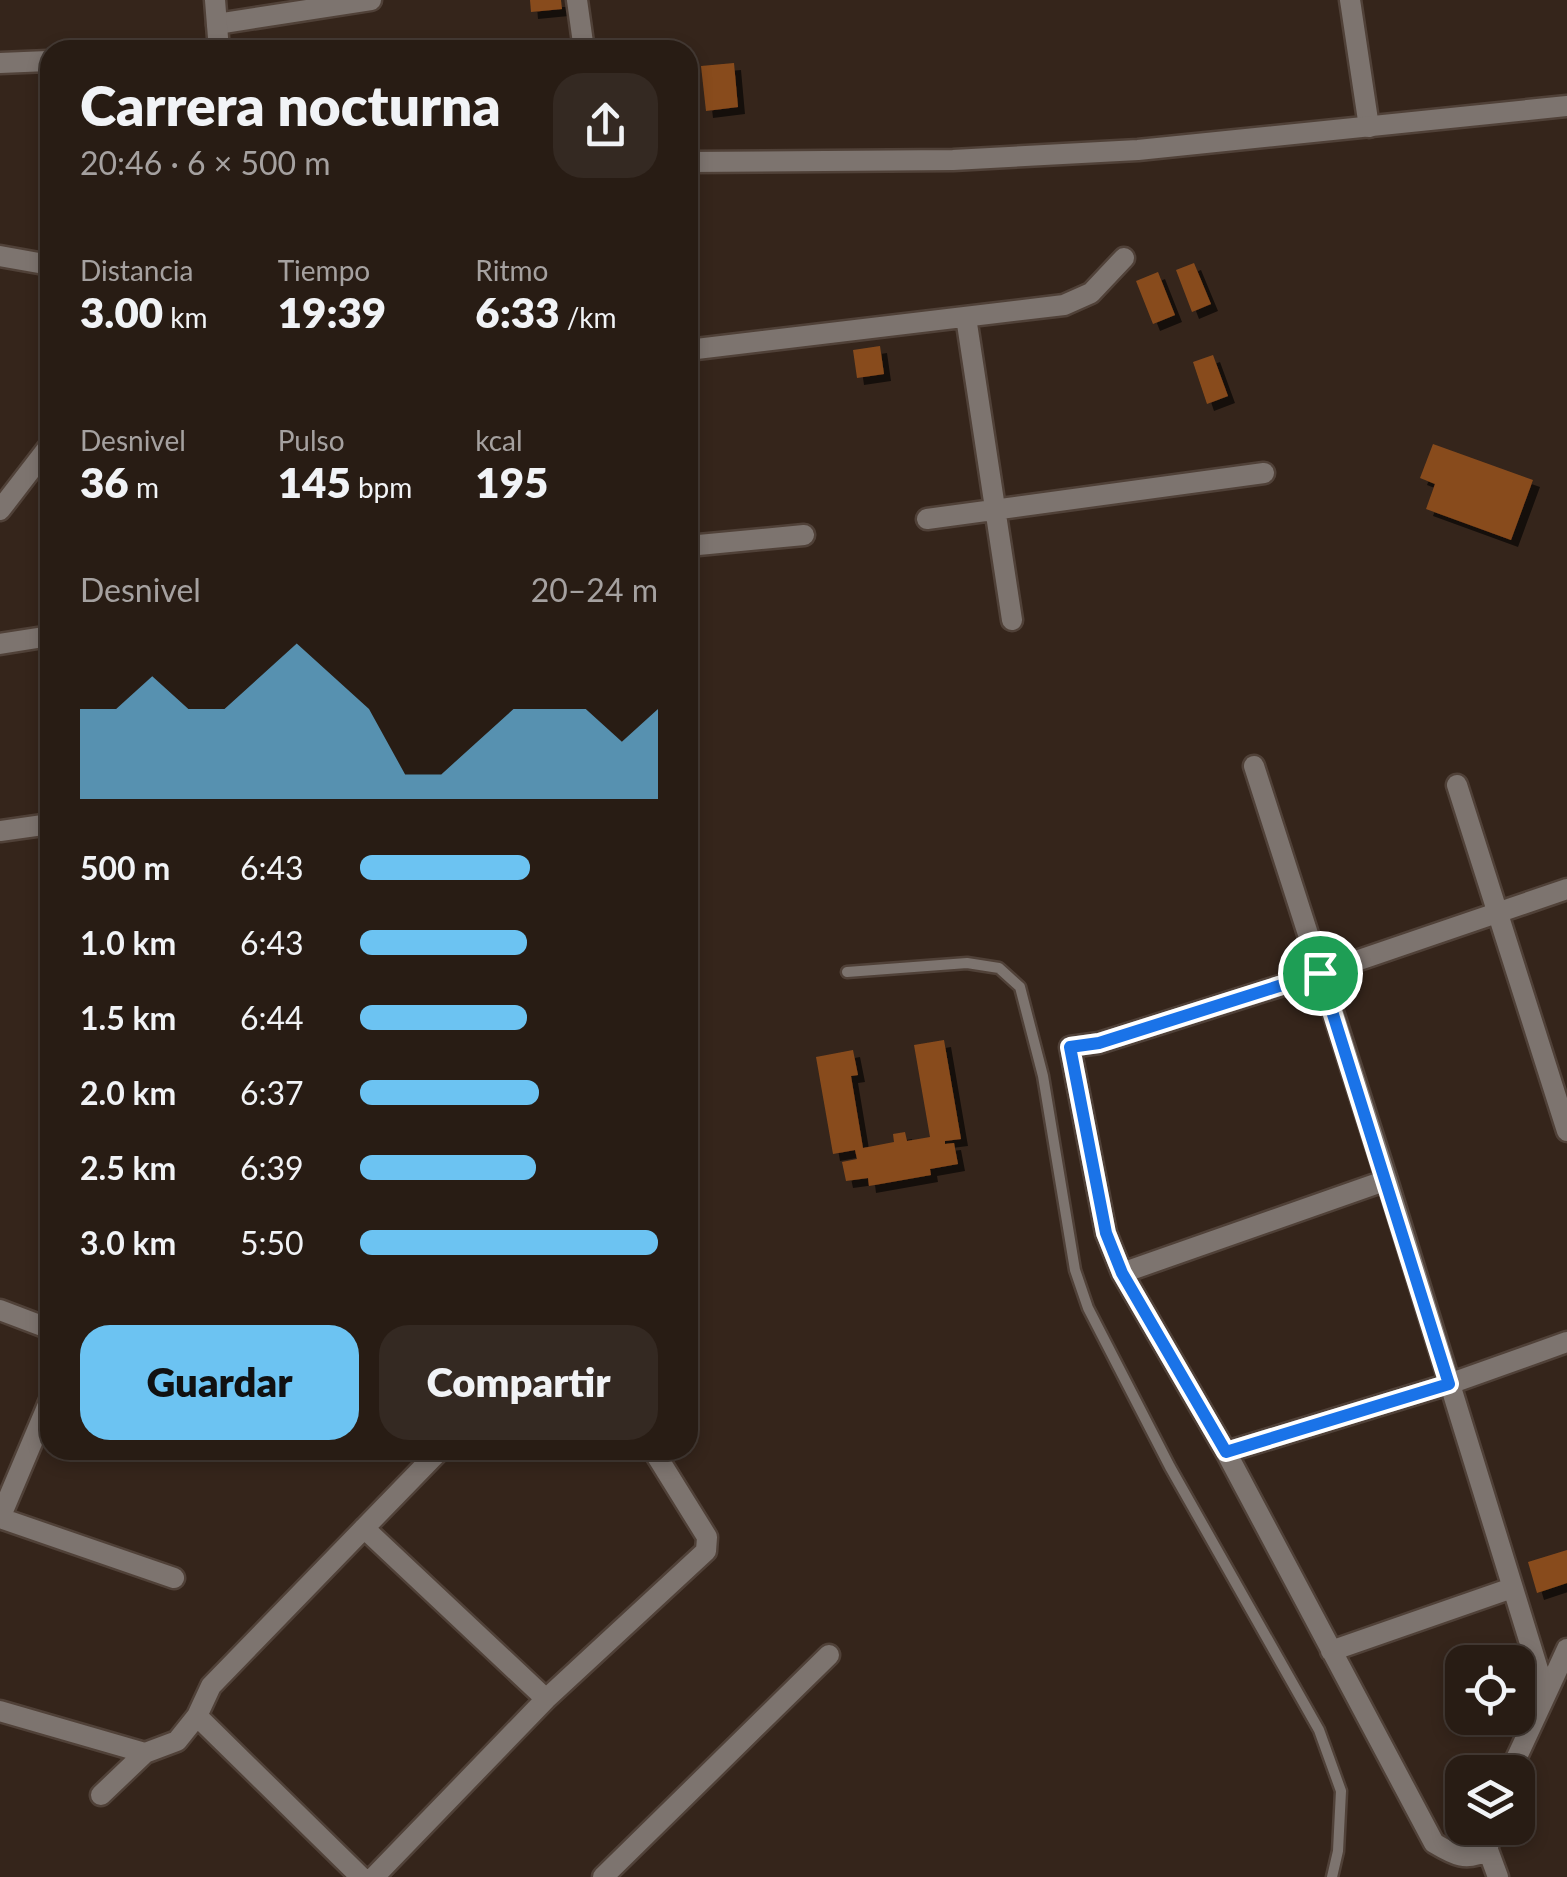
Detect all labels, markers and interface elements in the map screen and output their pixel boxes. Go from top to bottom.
text: Carrera nocturna [80,72,501,138]
button: share [553,73,658,178]
text: 20:46 · 6 × 500 m [80,143,331,182]
text: Distancia [80,253,193,287]
text: Tiempo [278,253,370,287]
text: Ritmo [475,253,548,287]
text: 3.00 [80,287,163,337]
text: 19:39 [278,287,386,337]
text: 6:33 [475,287,560,337]
text: km [163,300,208,334]
text: /km [560,300,617,334]
text: Desnivel [80,423,186,457]
text: Pulso [278,423,345,457]
text: kcal [475,423,523,457]
text: 36 [80,457,129,507]
text: 145 [278,457,351,507]
text: 195 [475,457,548,507]
text: m [129,470,159,504]
text: bpm [351,470,412,504]
text: Desnivel [80,570,201,609]
text: 20–24 m [531,570,658,609]
text: 500 m [80,848,170,887]
text: 6:43 [240,848,304,887]
text: 1.0 km [80,923,176,962]
text: 6:43 [240,923,304,962]
pin [1278,931,1363,1016]
icon: arrive [1293,946,1348,1001]
text: 1.5 km [80,998,176,1037]
text: 6:44 [240,998,304,1037]
text: 2.0 km [80,1073,176,1112]
text: 6:37 [240,1073,304,1112]
text: 2.5 km [80,1148,176,1187]
text: 6:39 [240,1148,304,1187]
text: 3.0 km [80,1223,176,1262]
text: 5:50 [240,1223,304,1262]
button: Guardar [80,1325,359,1440]
button: Compartir [379,1325,658,1440]
map controls [1445,1645,1535,1845]
button: locate [1445,1645,1535,1735]
button: layers [1445,1755,1535,1845]

